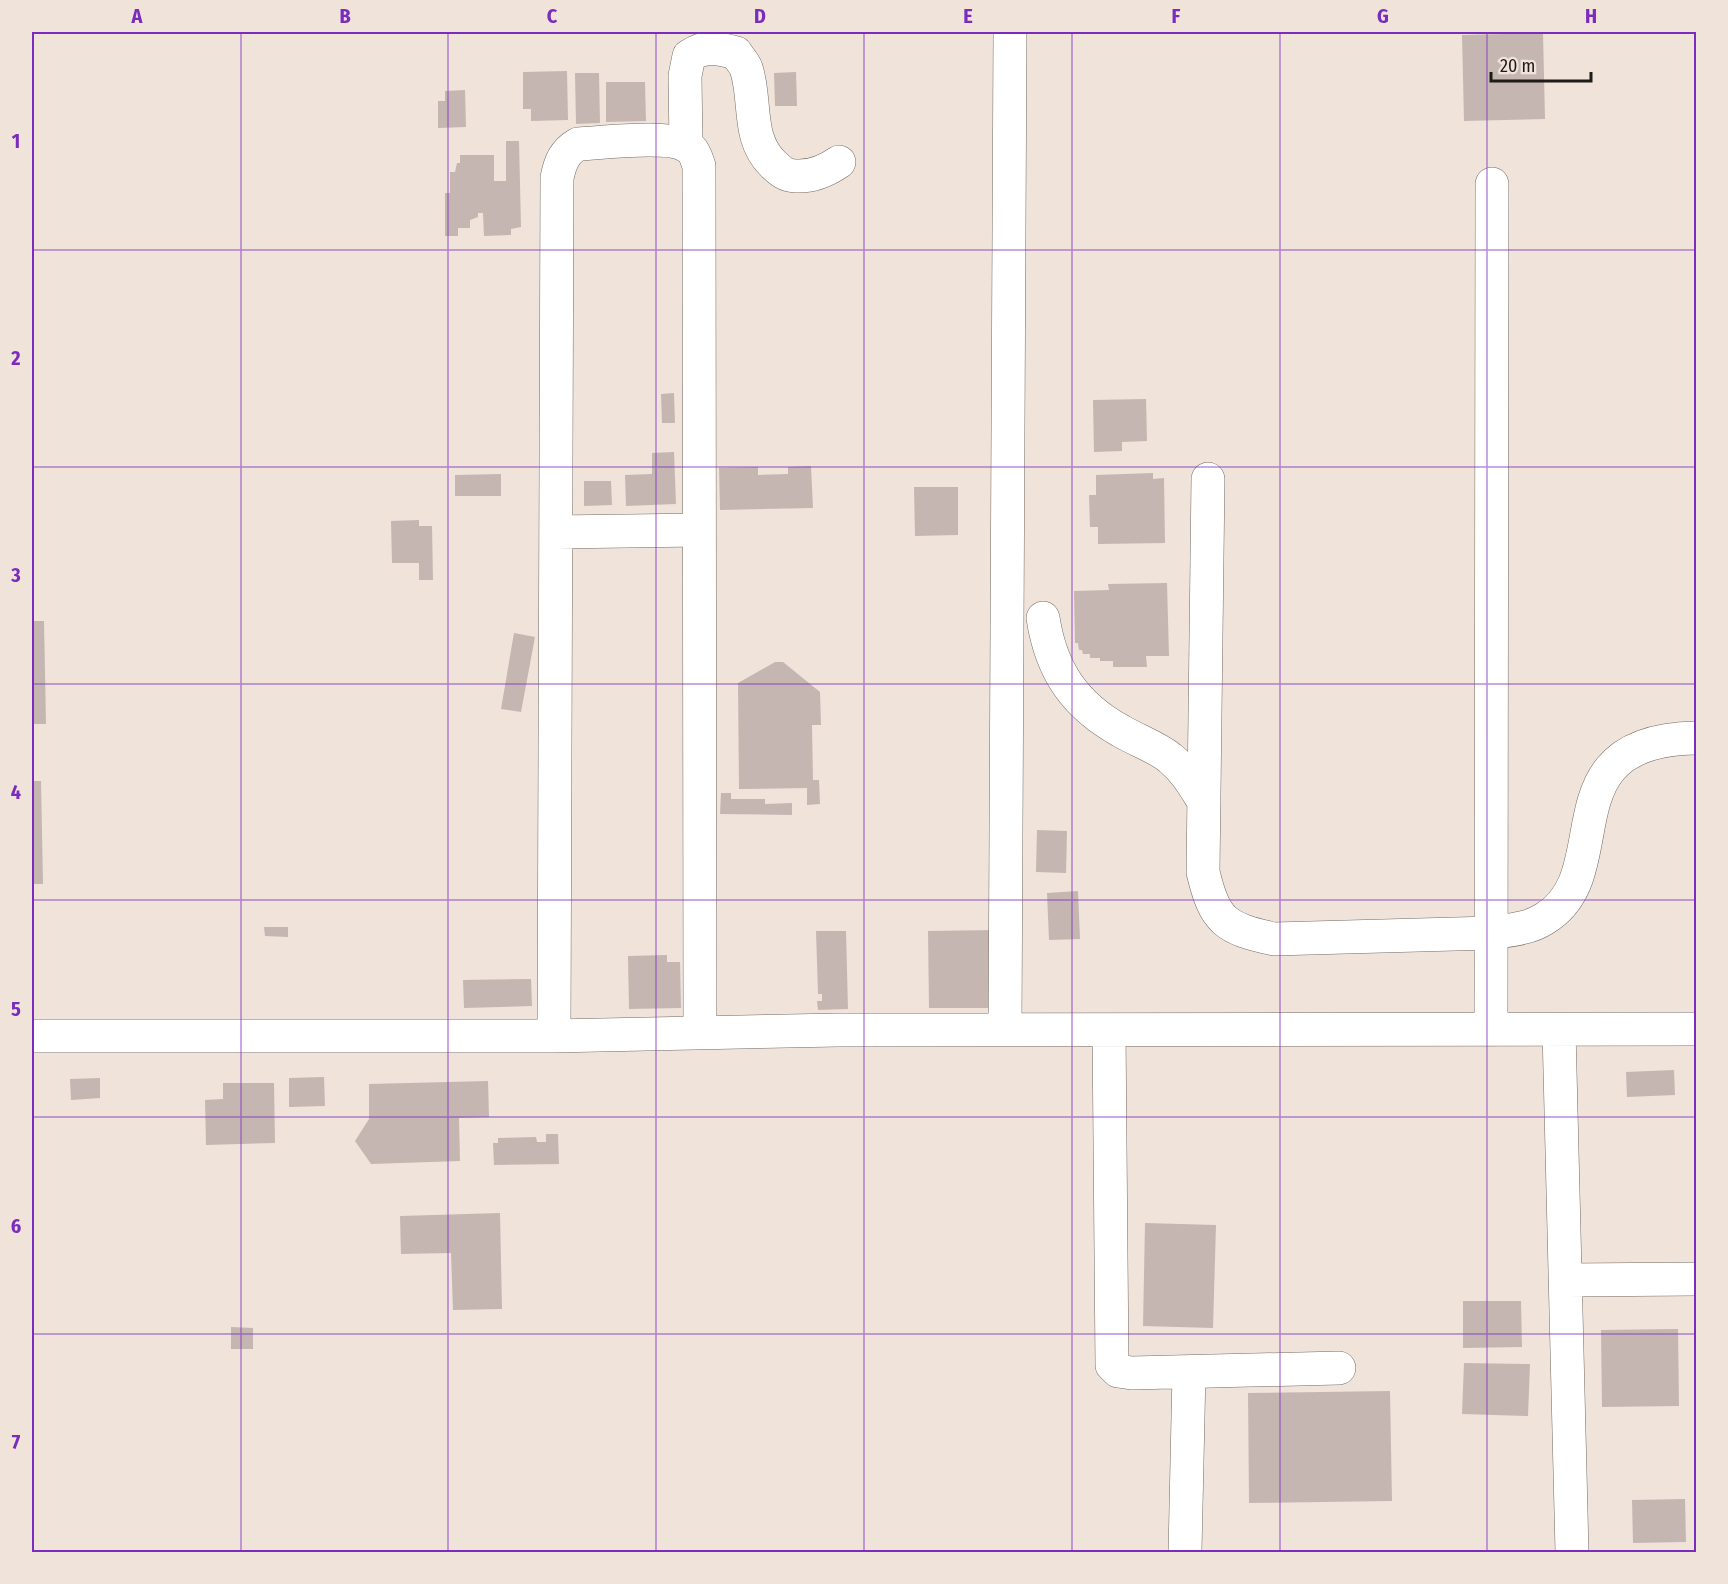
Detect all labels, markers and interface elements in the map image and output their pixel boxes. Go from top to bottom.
text: A [131,4,144,28]
text: B [339,4,351,28]
text: C [547,4,558,28]
text: D [754,4,766,28]
text: E [963,4,973,28]
text: F [1172,4,1181,28]
text: G [1377,4,1389,28]
text: H [1585,4,1597,28]
scale bar [1491,45,1592,83]
text: 20 m [1500,55,1535,77]
text: 1 [12,129,20,153]
text: 2 [10,346,21,370]
text: 3 [10,563,21,587]
text: 4 [11,780,21,804]
text: 5 [11,997,21,1021]
text: 6 [11,1214,21,1238]
text: 7 [12,1430,21,1454]

